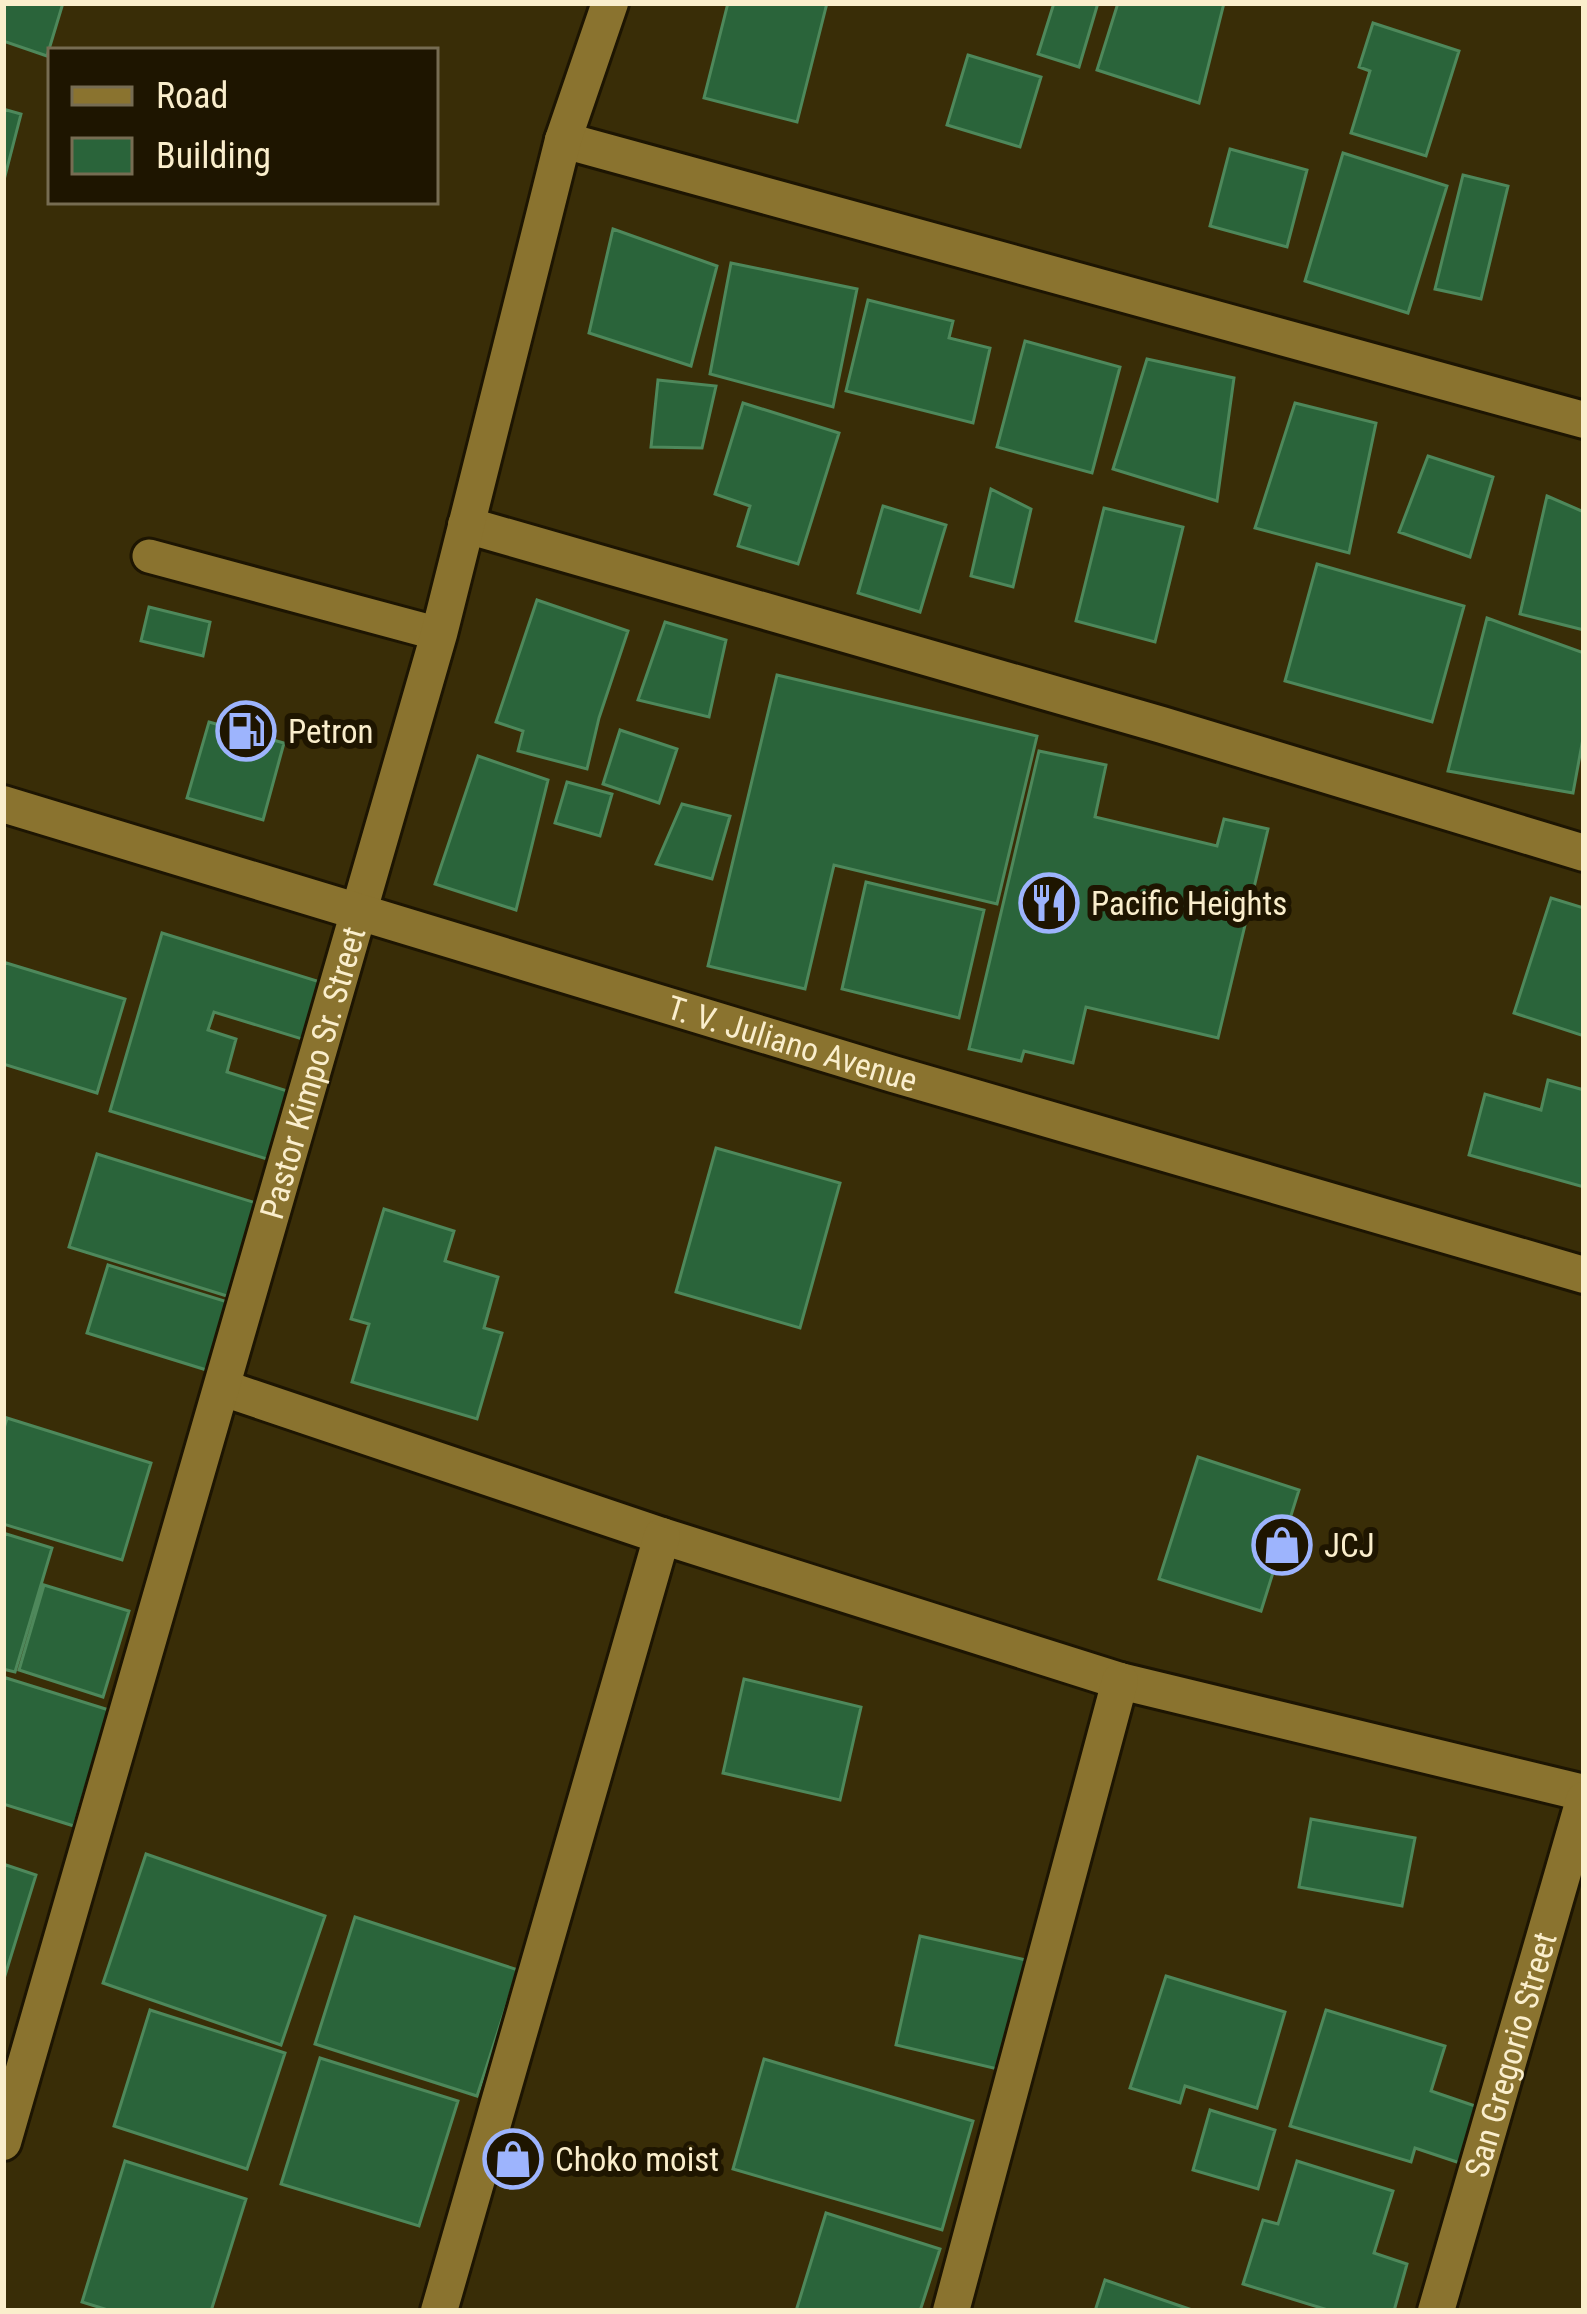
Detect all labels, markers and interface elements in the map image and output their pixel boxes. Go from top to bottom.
legend [48,48,438,204]
text: Road [156,75,228,117]
text: Building [156,135,271,177]
fuel station icon: Petron [215,700,277,762]
place label: Petron [288,712,374,751]
restaurant icon: Pacific Heights [1018,872,1080,934]
place label: Pacific Heights [1091,884,1287,923]
street label: Pastor Kimpo Sr. Street [252,922,373,1224]
street label: T. V. Juliano Avenue [663,988,922,1100]
shop icon: JCJ [1251,1514,1313,1576]
place label: JCJ [1324,1526,1375,1565]
street label: San Gregorio Street [1457,1928,1565,2182]
shop icon: Choko moist [482,2128,544,2190]
place label: Choko moist [555,2140,719,2179]

